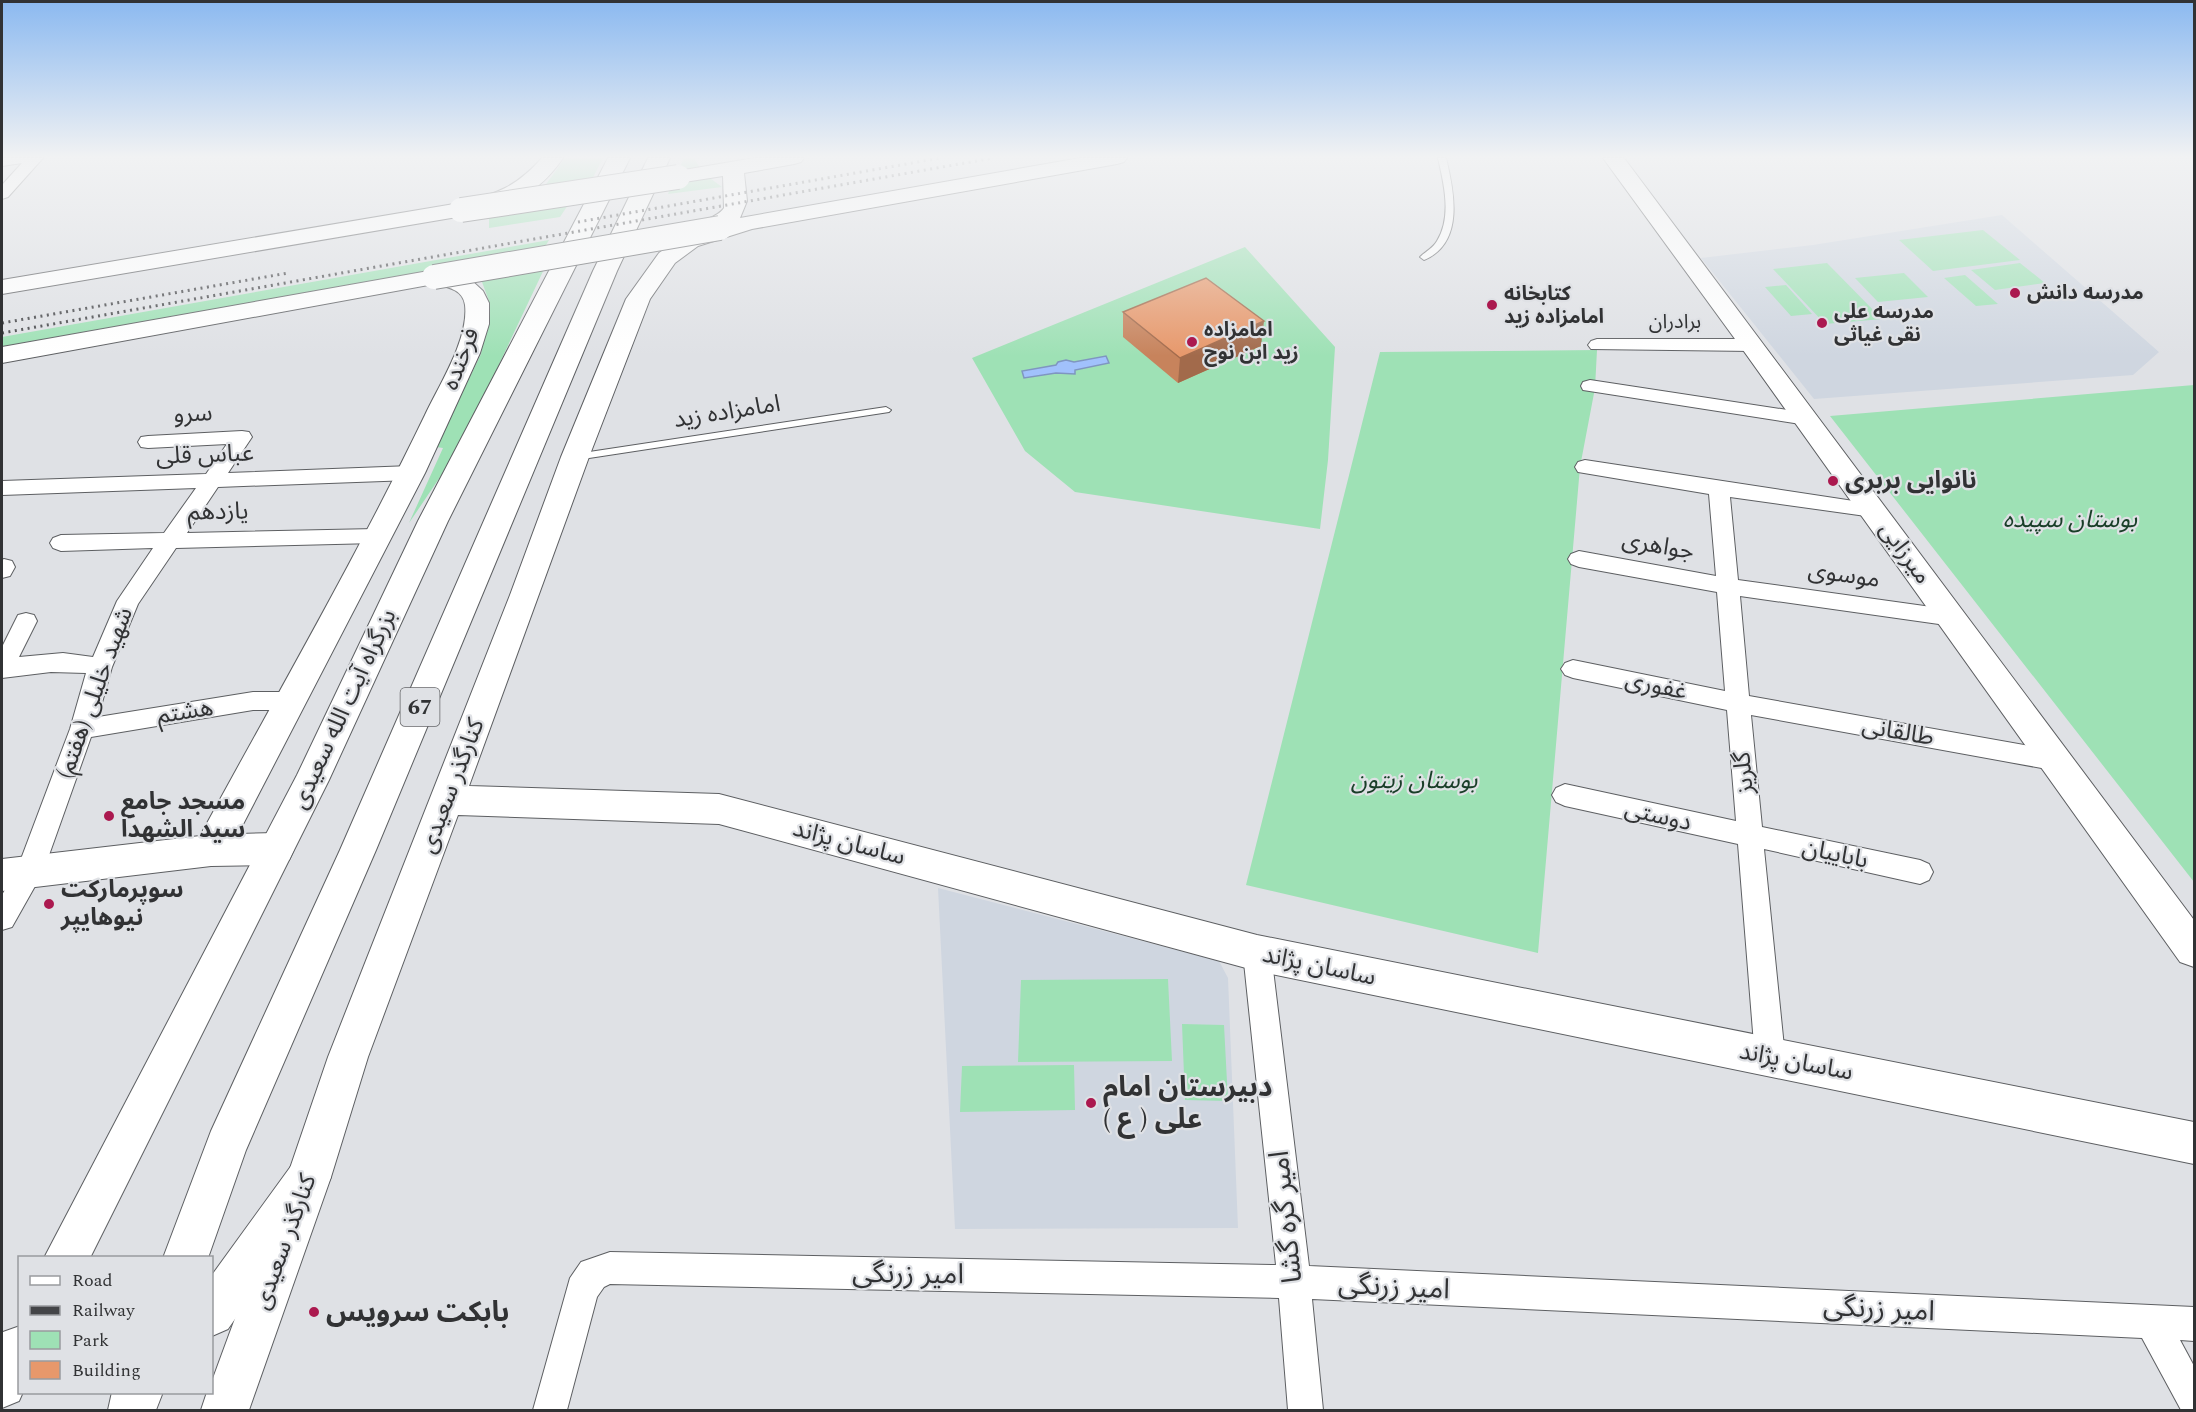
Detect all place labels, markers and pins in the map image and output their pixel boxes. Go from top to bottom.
place label: مدرسه دانش [2027,278,2144,308]
place label: کتابخانه امامزاده زید [1504,279,1604,332]
marker: مدرسه دانش [2008,286,2022,300]
place label: مدرسه علی نقی غیاثی [1834,297,1934,350]
marker: کتابخانه امامزاده زید [1485,298,1499,312]
place label: امامزاده زید ابن نوح [1204,315,1299,368]
marker: مدرسه علی نقی غیاثی [1815,316,1829,330]
marker: امامزاده زید ابن نوح [1185,335,1199,349]
place label: نانوایی بربری [1845,463,1977,499]
marker: نانوایی بربری [1826,474,1840,488]
place label: مسجد جامع سید الشهدا [121,784,245,848]
marker: مسجد جامع سید الشهدا [102,809,116,823]
place label: سوپرمارکت نیوهایپر [60,872,184,936]
marker: سوپرمارکت نیوهایپر [42,897,56,911]
place label: دبیرستان امام علی ( ع ) [1103,1066,1272,1141]
marker: دبیرستان امام علی ( ع ) [1084,1096,1098,1110]
place label: بابکت سرویس [326,1291,509,1334]
marker: بابکت سرویس [307,1305,321,1319]

